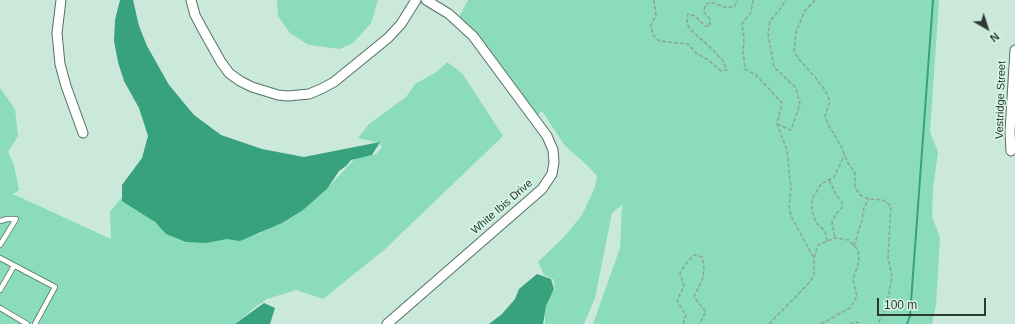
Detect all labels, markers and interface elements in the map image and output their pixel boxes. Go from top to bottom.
north arrow [967,8,1007,48]
text: N [988,30,1001,44]
street label: Vestridge Street [993,61,1009,139]
street label: White Ibis Drive [469,177,535,237]
scale bar [879,290,988,316]
text: 100 m [884,298,917,312]

